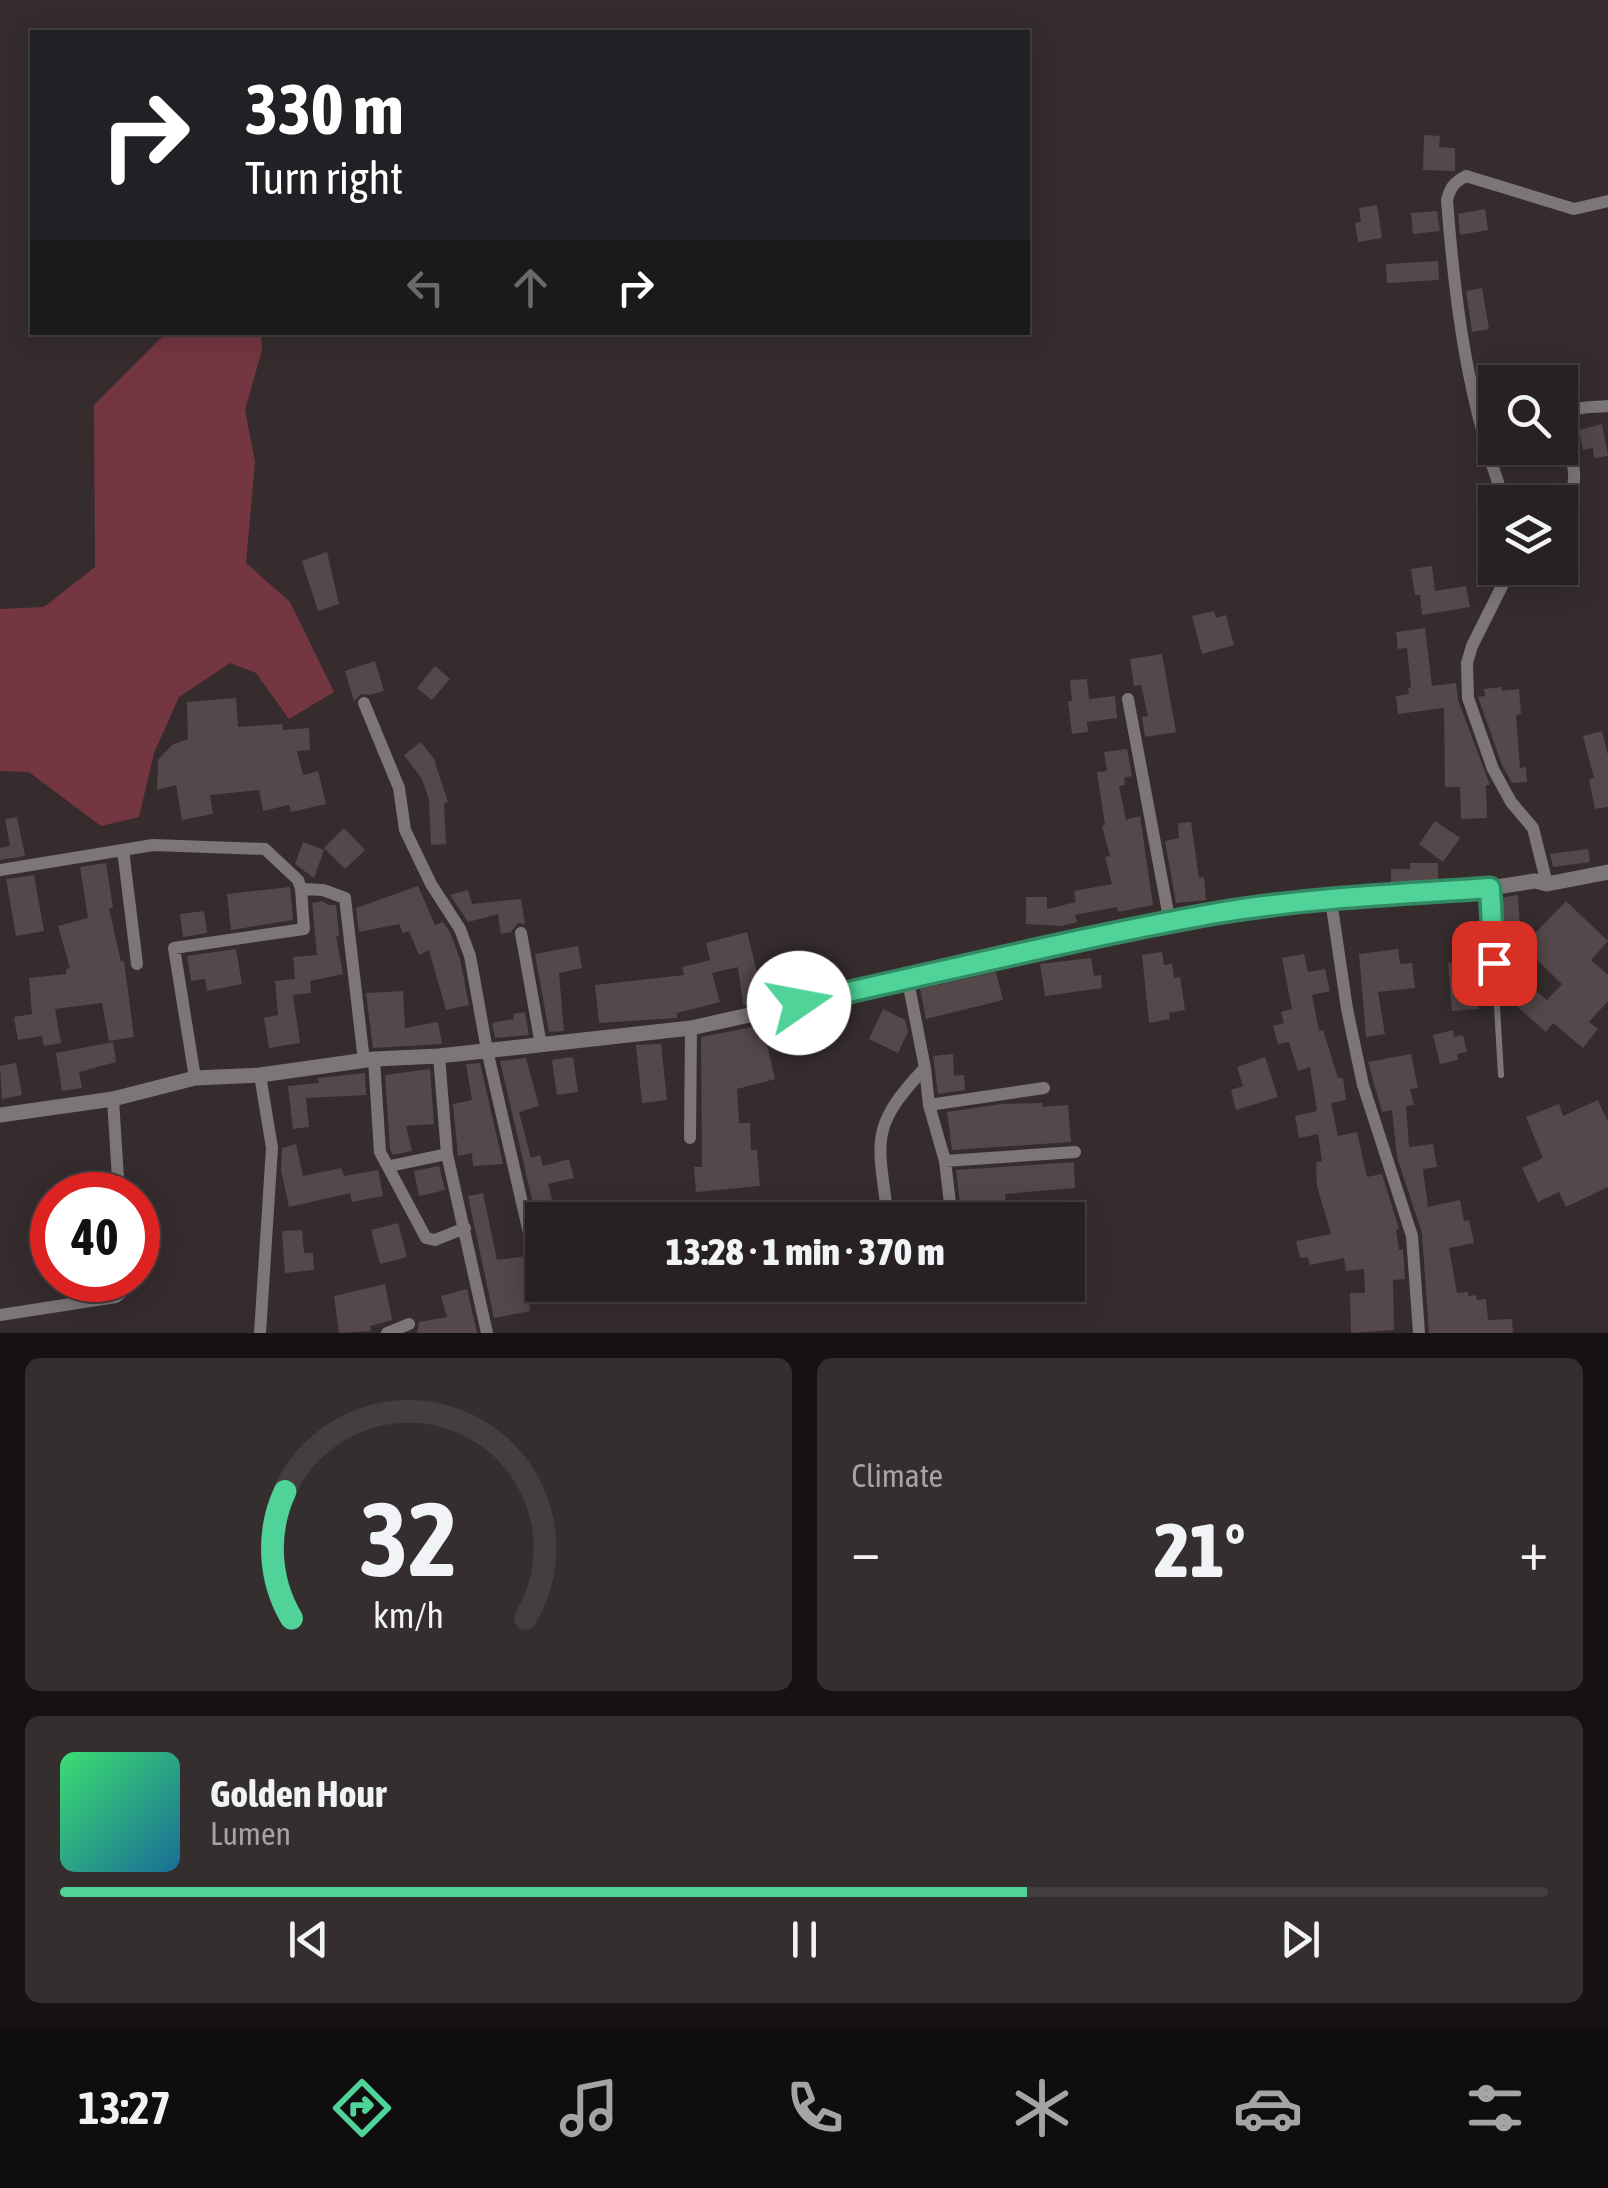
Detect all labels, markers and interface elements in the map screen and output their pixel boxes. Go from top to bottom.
text: 330 m [245,69,404,149]
icon: right [80,70,210,200]
text: Turn right [245,152,403,204]
icon: left [398,260,453,315]
icon: ahead [503,260,558,315]
icon: right [608,260,663,315]
map controls [1478,365,1578,585]
button: search [1478,365,1578,465]
button: layers [1478,485,1578,585]
pin [1452,921,1537,1006]
icon: arrive [1467,936,1522,991]
position arrow [747,951,851,1055]
speed limit sign: 40 [30,1172,160,1302]
text: 13:28 · 1 min · 370 m [665,1230,945,1273]
text: Climate [852,1457,943,1494]
text: 32 [359,1479,457,1598]
text: 21° [1154,1507,1245,1593]
text: − [852,1519,880,1582]
text: + [1519,1519,1548,1582]
text: km/h [373,1595,444,1636]
text: Golden Hour [210,1772,386,1815]
text: Lumen [210,1815,291,1852]
icon: previous [281,1912,336,1967]
icon: pause [777,1912,832,1967]
icon: next [1273,1912,1328,1967]
icon: directions [327,2073,397,2143]
icon: music [554,2073,624,2143]
icon: phone [780,2073,850,2143]
icon: climate [1007,2073,1077,2143]
icon: car [1233,2073,1303,2143]
icon: filters [1460,2073,1530,2143]
text: 13:27 [78,2082,171,2134]

